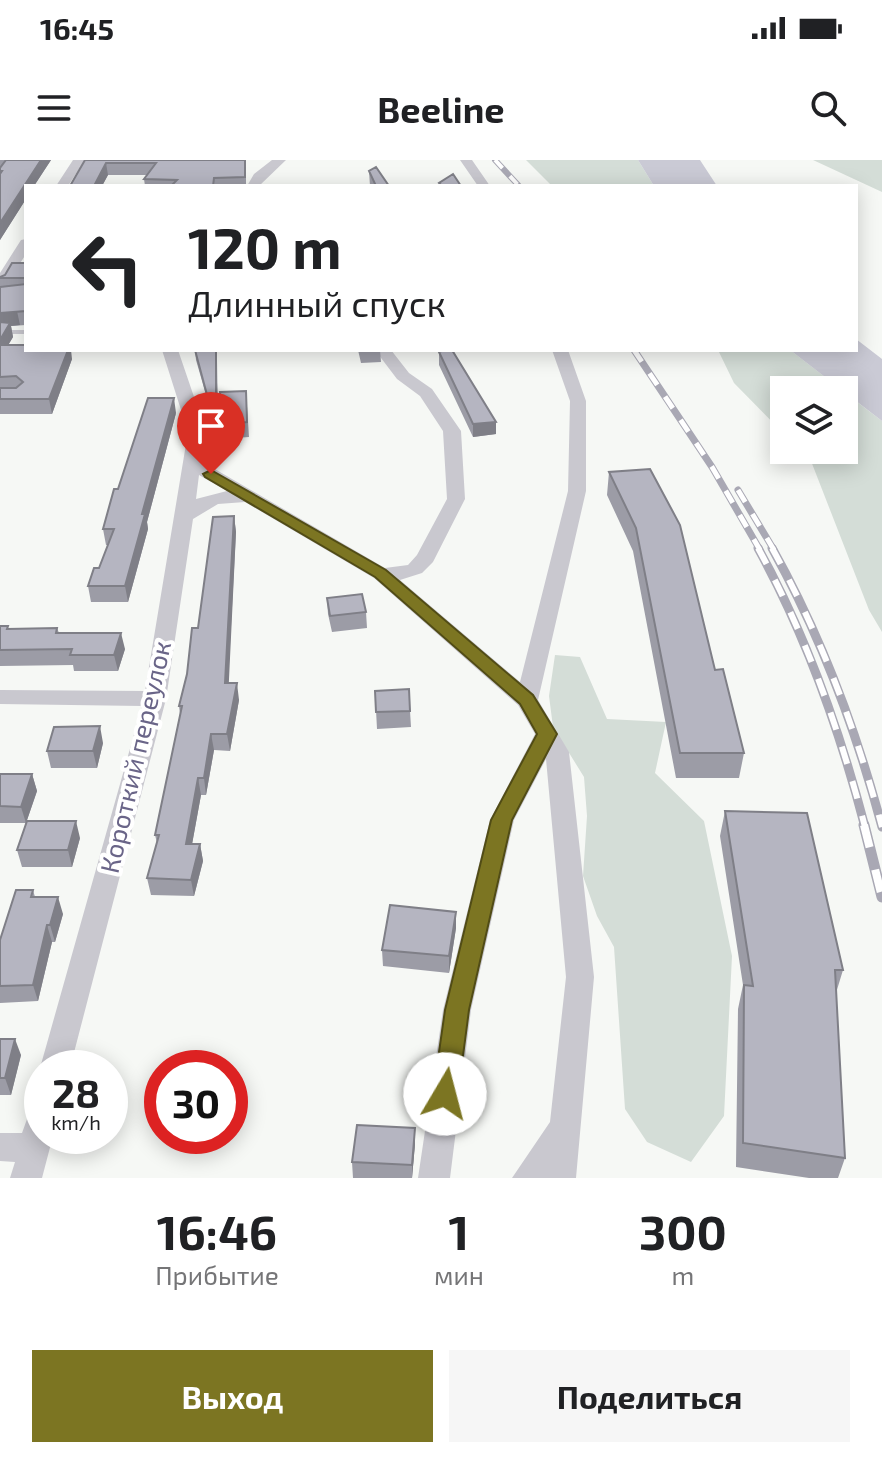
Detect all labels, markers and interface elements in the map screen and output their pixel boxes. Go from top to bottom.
text: 16:45 [40,10,114,46]
icon: menu [32,86,76,130]
icon: search [806,86,850,130]
text: Beeline [377,87,505,130]
text: 120 m [188,213,342,280]
icon: left [56,216,160,320]
text: Длинный спуск [188,281,446,324]
map controls [770,376,858,464]
button: layers [770,376,858,464]
pin [177,392,245,474]
icon: arrive [189,404,233,448]
street label: Короткий переулок [93,637,177,876]
speed limit sign: 30 [144,1050,248,1154]
position arrow [403,1052,487,1136]
text: 28 [52,1068,100,1116]
text: km/h [51,1110,101,1134]
text: 16:46 [157,1202,277,1260]
text: 1 [448,1202,469,1260]
text: 300 [639,1202,727,1260]
text: Прибытие [155,1259,279,1290]
text: мин [434,1259,484,1290]
text: m [671,1259,694,1290]
button: Выход [32,1350,433,1442]
button: Поделиться [449,1350,850,1442]

